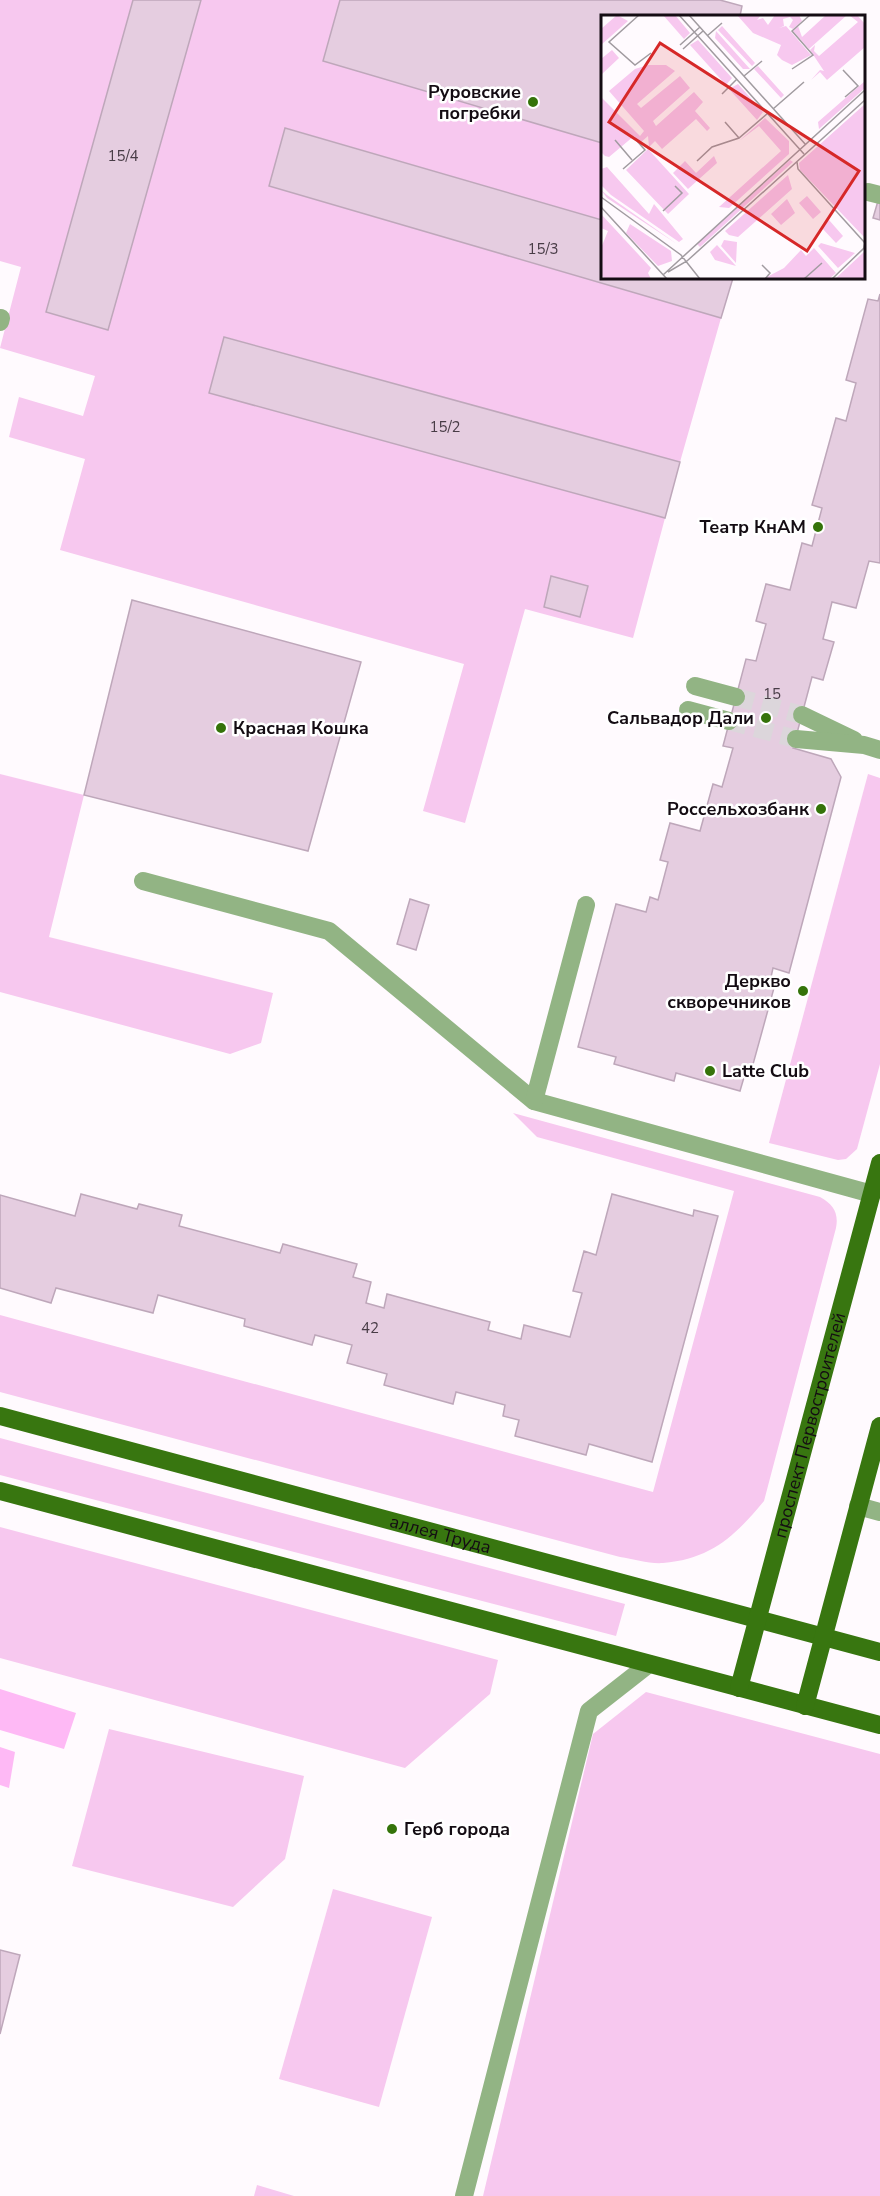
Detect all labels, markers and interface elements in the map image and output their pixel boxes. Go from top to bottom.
inset map [601,15,865,279]
place label: Руровские погребки [428,80,521,125]
marker: Руровские погребки [526,95,540,109]
house number: 15/4 [107,146,139,166]
house number: 15/3 [527,239,559,259]
house number: 15/2 [429,417,461,437]
place label: Театр КнАМ [700,515,806,539]
marker: Театр КнАМ [811,520,825,534]
house number: 15 [763,684,781,704]
place label: Сальвадор Дали [607,706,754,730]
marker: Сальвадор Дали [759,711,773,725]
place label: Красная Кошка [233,716,369,740]
marker: Красная Кошка [214,721,228,735]
place label: Россельхозбанк [667,797,810,821]
marker: Россельхозбанк [814,802,828,816]
place label: Деркво скворечников [667,969,791,1014]
marker: Деркво скворечников [796,984,810,998]
place label: Latte Club [722,1059,809,1083]
marker: Latte Club [703,1064,717,1078]
street label: проспект Первостроителей [768,1310,851,1541]
house number: 42 [361,1318,379,1338]
street label: аллея Труда [387,1509,494,1559]
place label: Герб города [404,1817,510,1841]
marker: Герб города [385,1822,399,1836]

